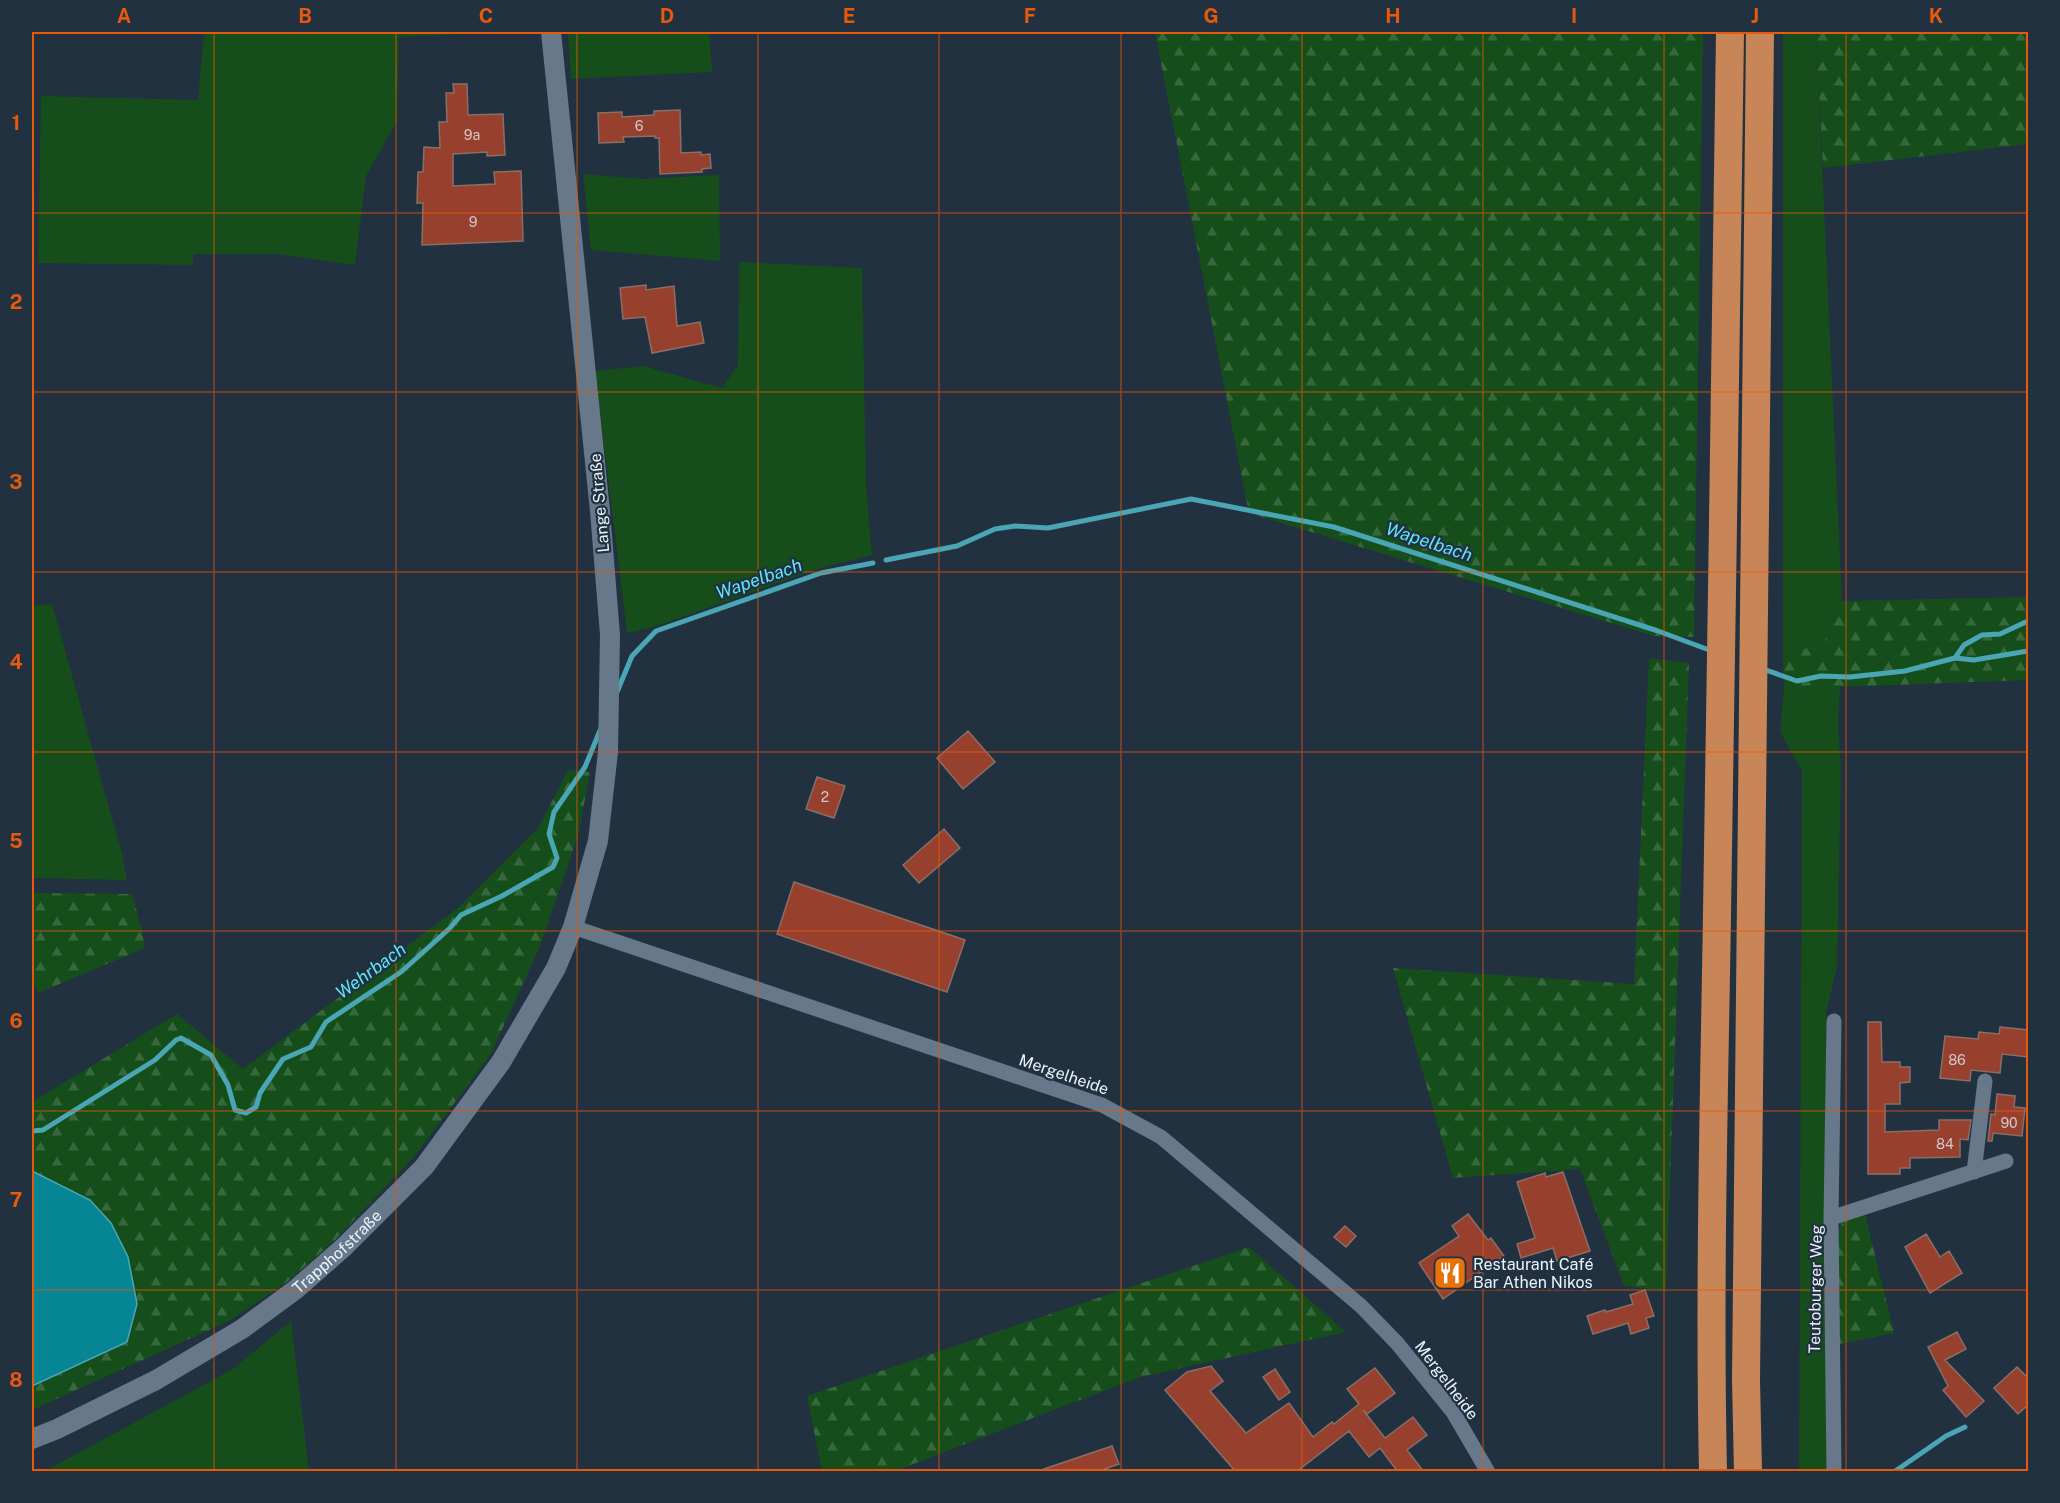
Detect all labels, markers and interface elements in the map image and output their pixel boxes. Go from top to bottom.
text: A [117,4,131,28]
text: B [298,4,312,28]
text: C [479,4,493,28]
text: D [660,4,674,28]
text: E [843,4,855,28]
text: F [1024,4,1036,28]
text: G [1203,4,1219,28]
text: H [1385,4,1401,28]
text: I [1571,4,1577,28]
text: J [1751,4,1759,28]
text: K [1929,4,1943,28]
text: 1 [12,111,20,135]
house number: 6 [635,118,644,134]
house number: 9a [464,127,480,143]
house number: 9 [469,214,478,230]
text: 2 [10,290,22,314]
street label: Lange Straße [586,453,613,553]
text: 3 [9,470,23,494]
water label: Wapelbach [1383,518,1475,565]
water label: Wapelbach [713,554,805,603]
text: 4 [9,650,23,674]
house number: 2 [821,789,829,805]
text: 5 [9,829,23,853]
water label: Wehrbach [332,938,410,1003]
text: 6 [9,1009,23,1033]
street label: Mergelheide [1017,1050,1111,1099]
house number: 86 [1948,1052,1966,1068]
house number: 90 [2000,1115,2018,1131]
house number: 84 [1936,1136,1954,1152]
text: 7 [10,1188,22,1212]
street label: Trapphofstraße [289,1206,386,1298]
street label: Teutoburger Weg [1805,1224,1826,1354]
restaurant icon: Restaurant Café Bar Athen Nikos [1432,1255,1468,1291]
place label: Restaurant Café Bar Athen Nikos [1473,1255,1594,1292]
street label: Mergelheide [1411,1337,1482,1423]
text: 8 [9,1368,23,1392]

